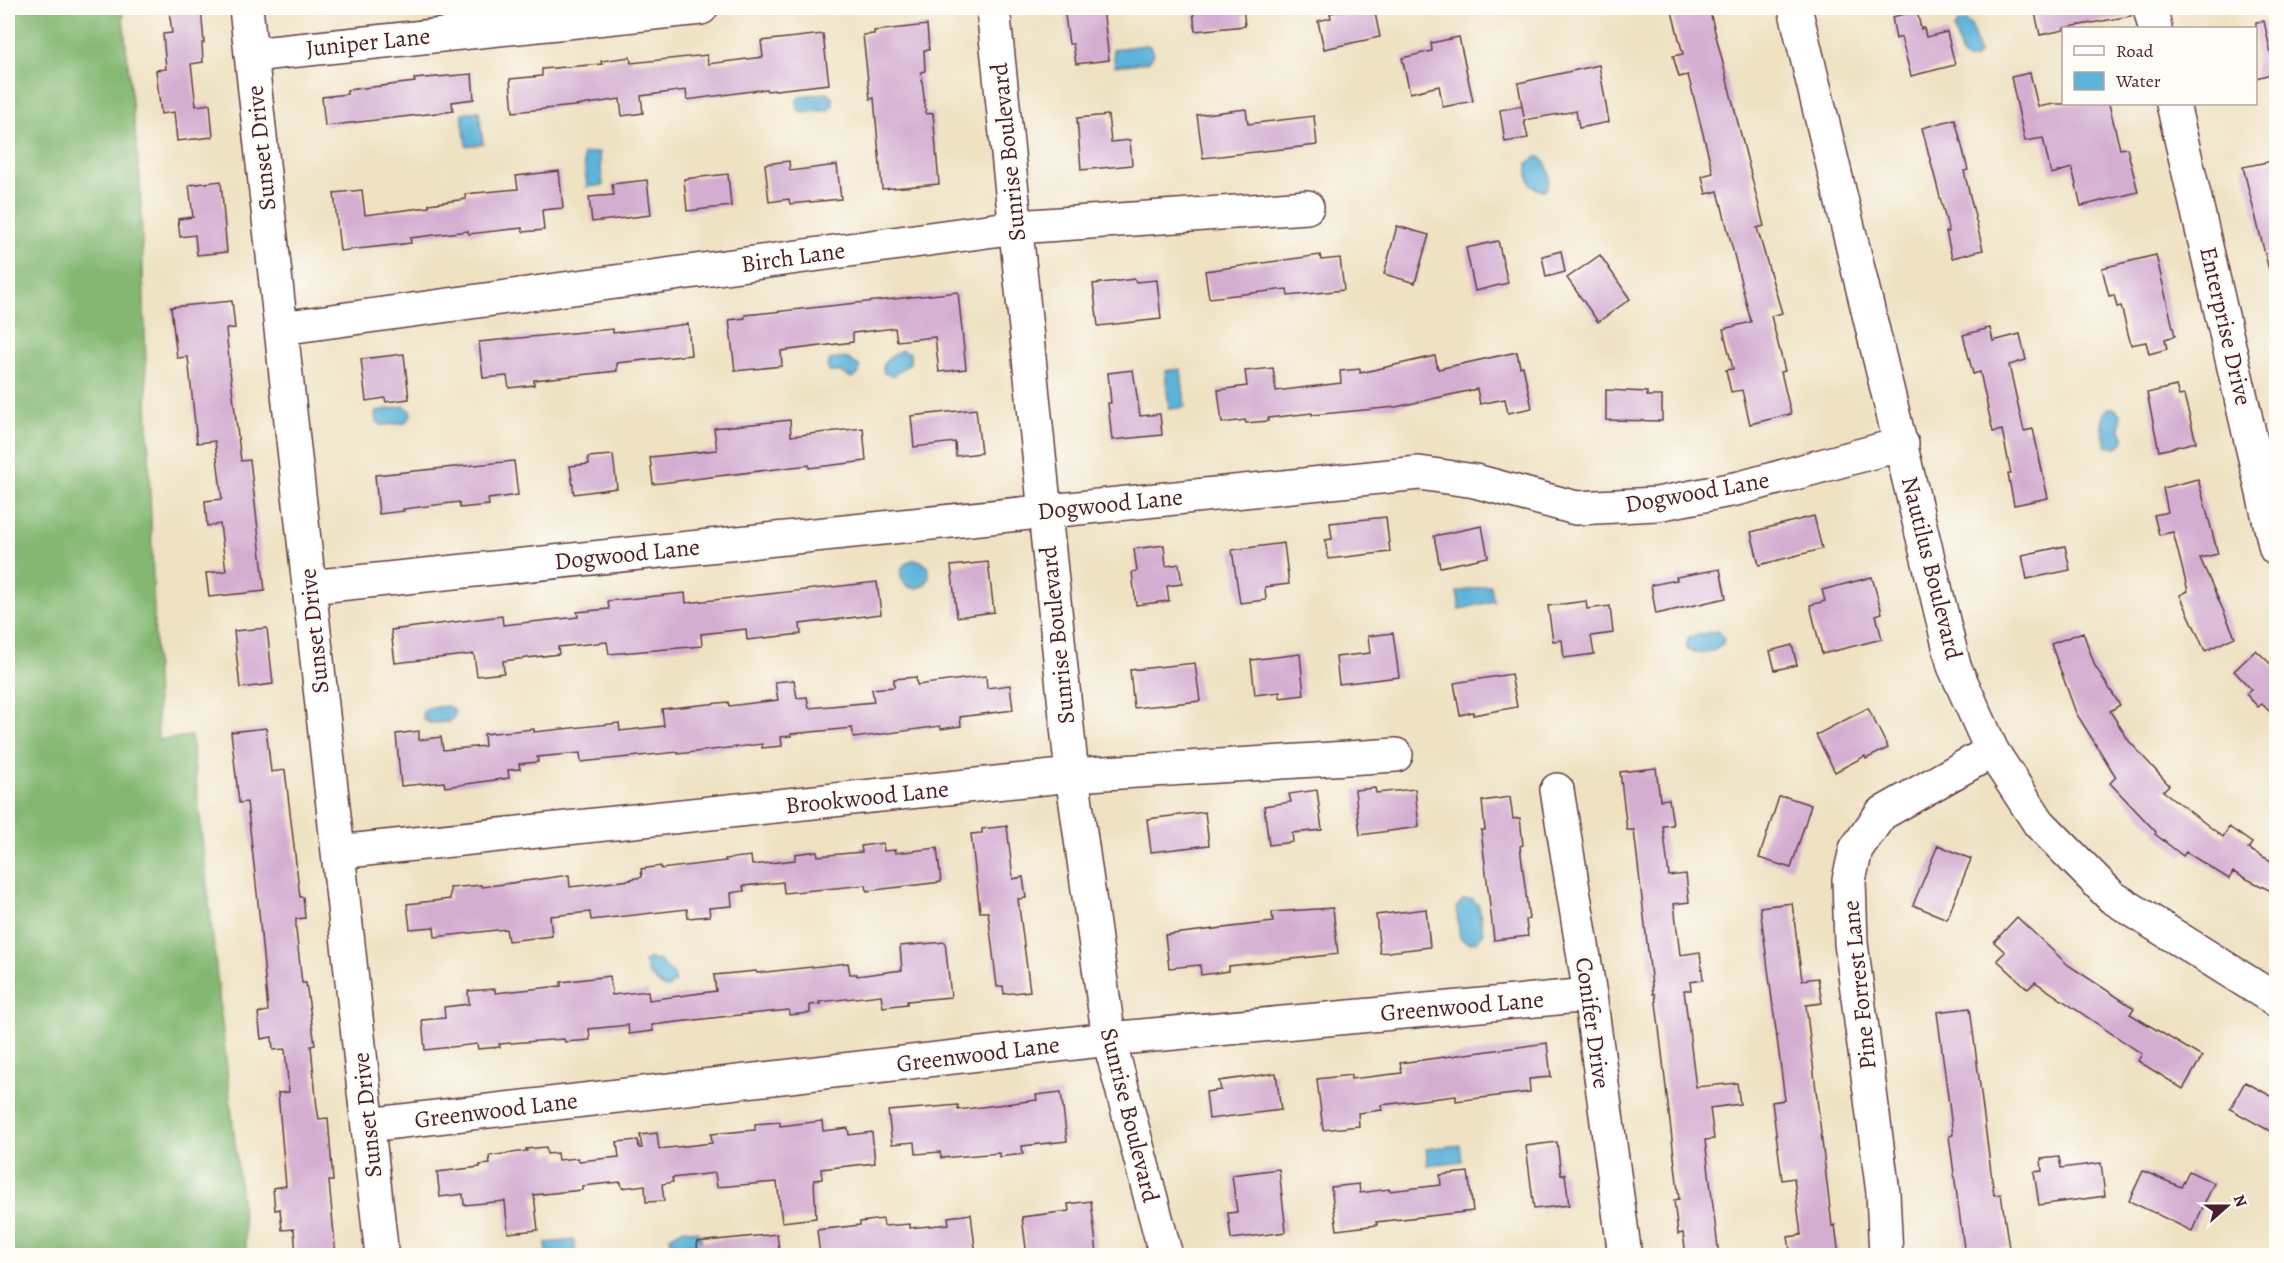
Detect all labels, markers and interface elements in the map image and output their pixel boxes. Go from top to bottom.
street label: Juniper Lane [304,20,432,64]
legend [2062,27,2257,105]
text: Road [2116,39,2154,63]
street label: Sunrise Boulevard [983,61,1033,243]
text: Water [2115,69,2161,93]
street label: Sunset Drive [239,84,283,212]
street label: Birch Lane [739,234,847,280]
street label: Enterprise Drive [2192,243,2260,409]
street label: Dogwood Lane [1622,464,1772,520]
street label: Nautilus Boulevard [1894,473,1970,663]
street label: Dogwood Lane [1036,480,1184,528]
street label: Dogwood Lane [553,530,701,578]
street label: Sunrise Boulevard [1032,544,1082,726]
street label: Sunset Drive [292,567,336,695]
street label: Brookwood Lane [784,773,950,821]
street label: Pine Forrest Lane [1834,899,1884,1071]
street label: Conifer Drive [1568,955,1618,1091]
street label: Greenwood Lane [1379,983,1545,1029]
street label: Sunrise Boulevard [1093,1024,1167,1206]
street label: Greenwood Lane [895,1028,1061,1080]
street label: Sunset Drive [345,1051,389,1179]
street label: Greenwood Lane [413,1084,579,1136]
north arrow [2197,1176,2257,1236]
text: N [2228,1192,2253,1211]

